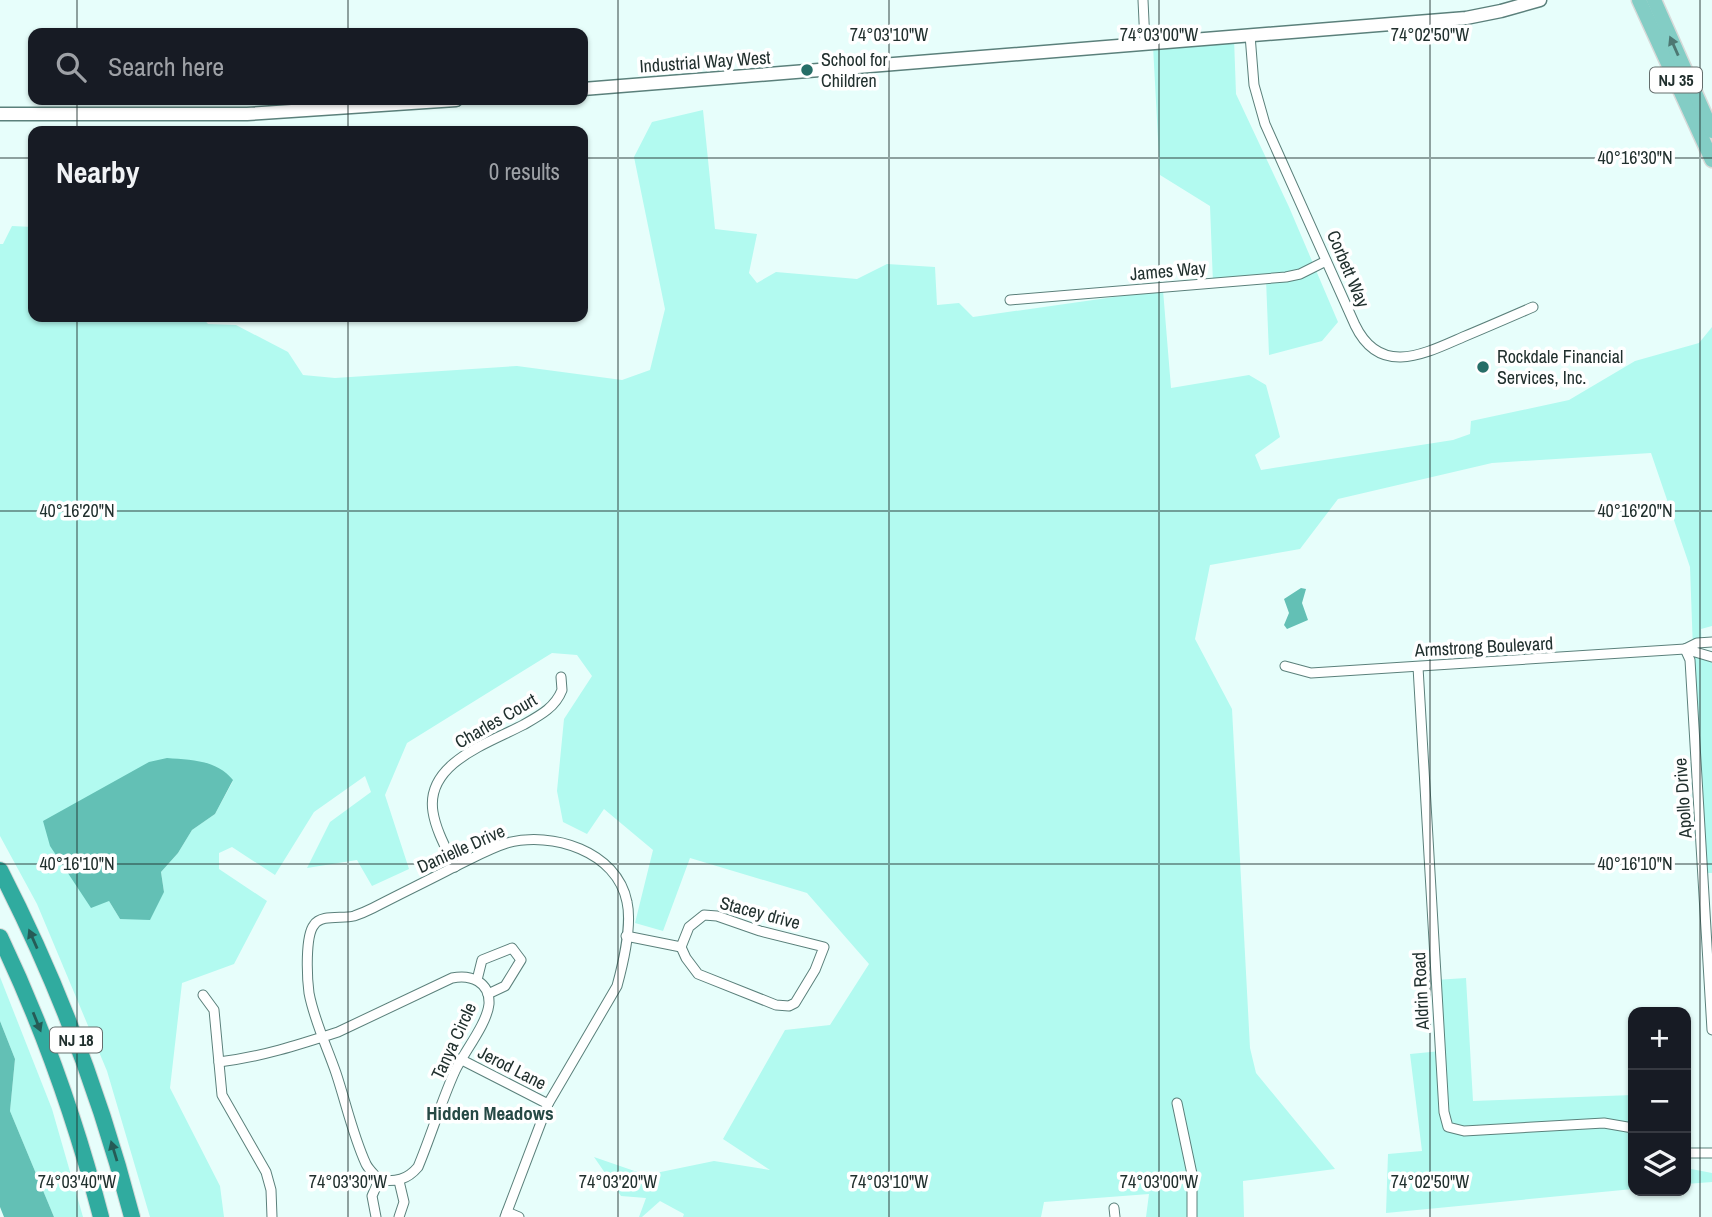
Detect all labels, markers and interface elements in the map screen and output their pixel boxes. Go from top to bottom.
text: 74°03'10"W [850,22,928,47]
text: 74°03'00"W [1120,22,1198,47]
text: 74°02'50"W [1391,22,1469,47]
search box [28,28,588,105]
one-way arrow [1668,36,1679,57]
street label: Industrial Way West [639,44,771,79]
place label: School for Children [821,47,888,93]
icon: search [52,48,90,86]
text: Search here [108,49,224,84]
marker: School for Children [799,62,815,78]
road number: NJ 35 [1650,68,1702,92]
text: 40°16'30"N [1597,145,1673,170]
text: Nearby [56,152,139,192]
text: 0 results [489,156,560,187]
street label: Corbett Way [1321,226,1376,312]
street label: James Way [1129,255,1208,286]
place label: Rockdale Financial Services, Inc. [1497,344,1623,390]
marker: Rockdale Financial Services, Inc. [1475,359,1491,375]
text: 40°16'20"N [39,498,115,523]
text: 40°16'20"N [1597,498,1673,523]
street label: Armstrong Boulevard [1413,630,1554,663]
street label: Charles Court [450,687,541,754]
street label: Apollo Drive [1667,757,1698,840]
street label: Danielle Drive [413,818,509,879]
text: 40°16'10"N [39,851,115,876]
text: 40°16'10"N [1597,851,1673,876]
street label: Stacey drive [717,890,803,935]
one-way arrow [27,929,39,949]
street label: Aldrin Road [1406,951,1435,1032]
street label: Tanya Circle [425,998,482,1083]
map controls [1628,1007,1691,1196]
button: + [1628,1007,1691,1070]
one-way arrow [32,1012,43,1033]
road number: NJ 18 [50,1028,102,1052]
street label: Jerod Lane [474,1040,551,1095]
button: − [1628,1070,1691,1133]
district label: Hidden Meadows [426,1100,554,1126]
button: layers [1628,1133,1691,1196]
one-way arrow [108,1140,118,1161]
text: 74°03'40"W [38,1169,116,1194]
text: 74°03'30"W [309,1169,387,1194]
text: 74°03'20"W [579,1169,657,1194]
text: 74°03'10"W [850,1169,928,1194]
text: 74°03'00"W [1120,1169,1198,1194]
text: 74°02'50"W [1391,1169,1469,1194]

